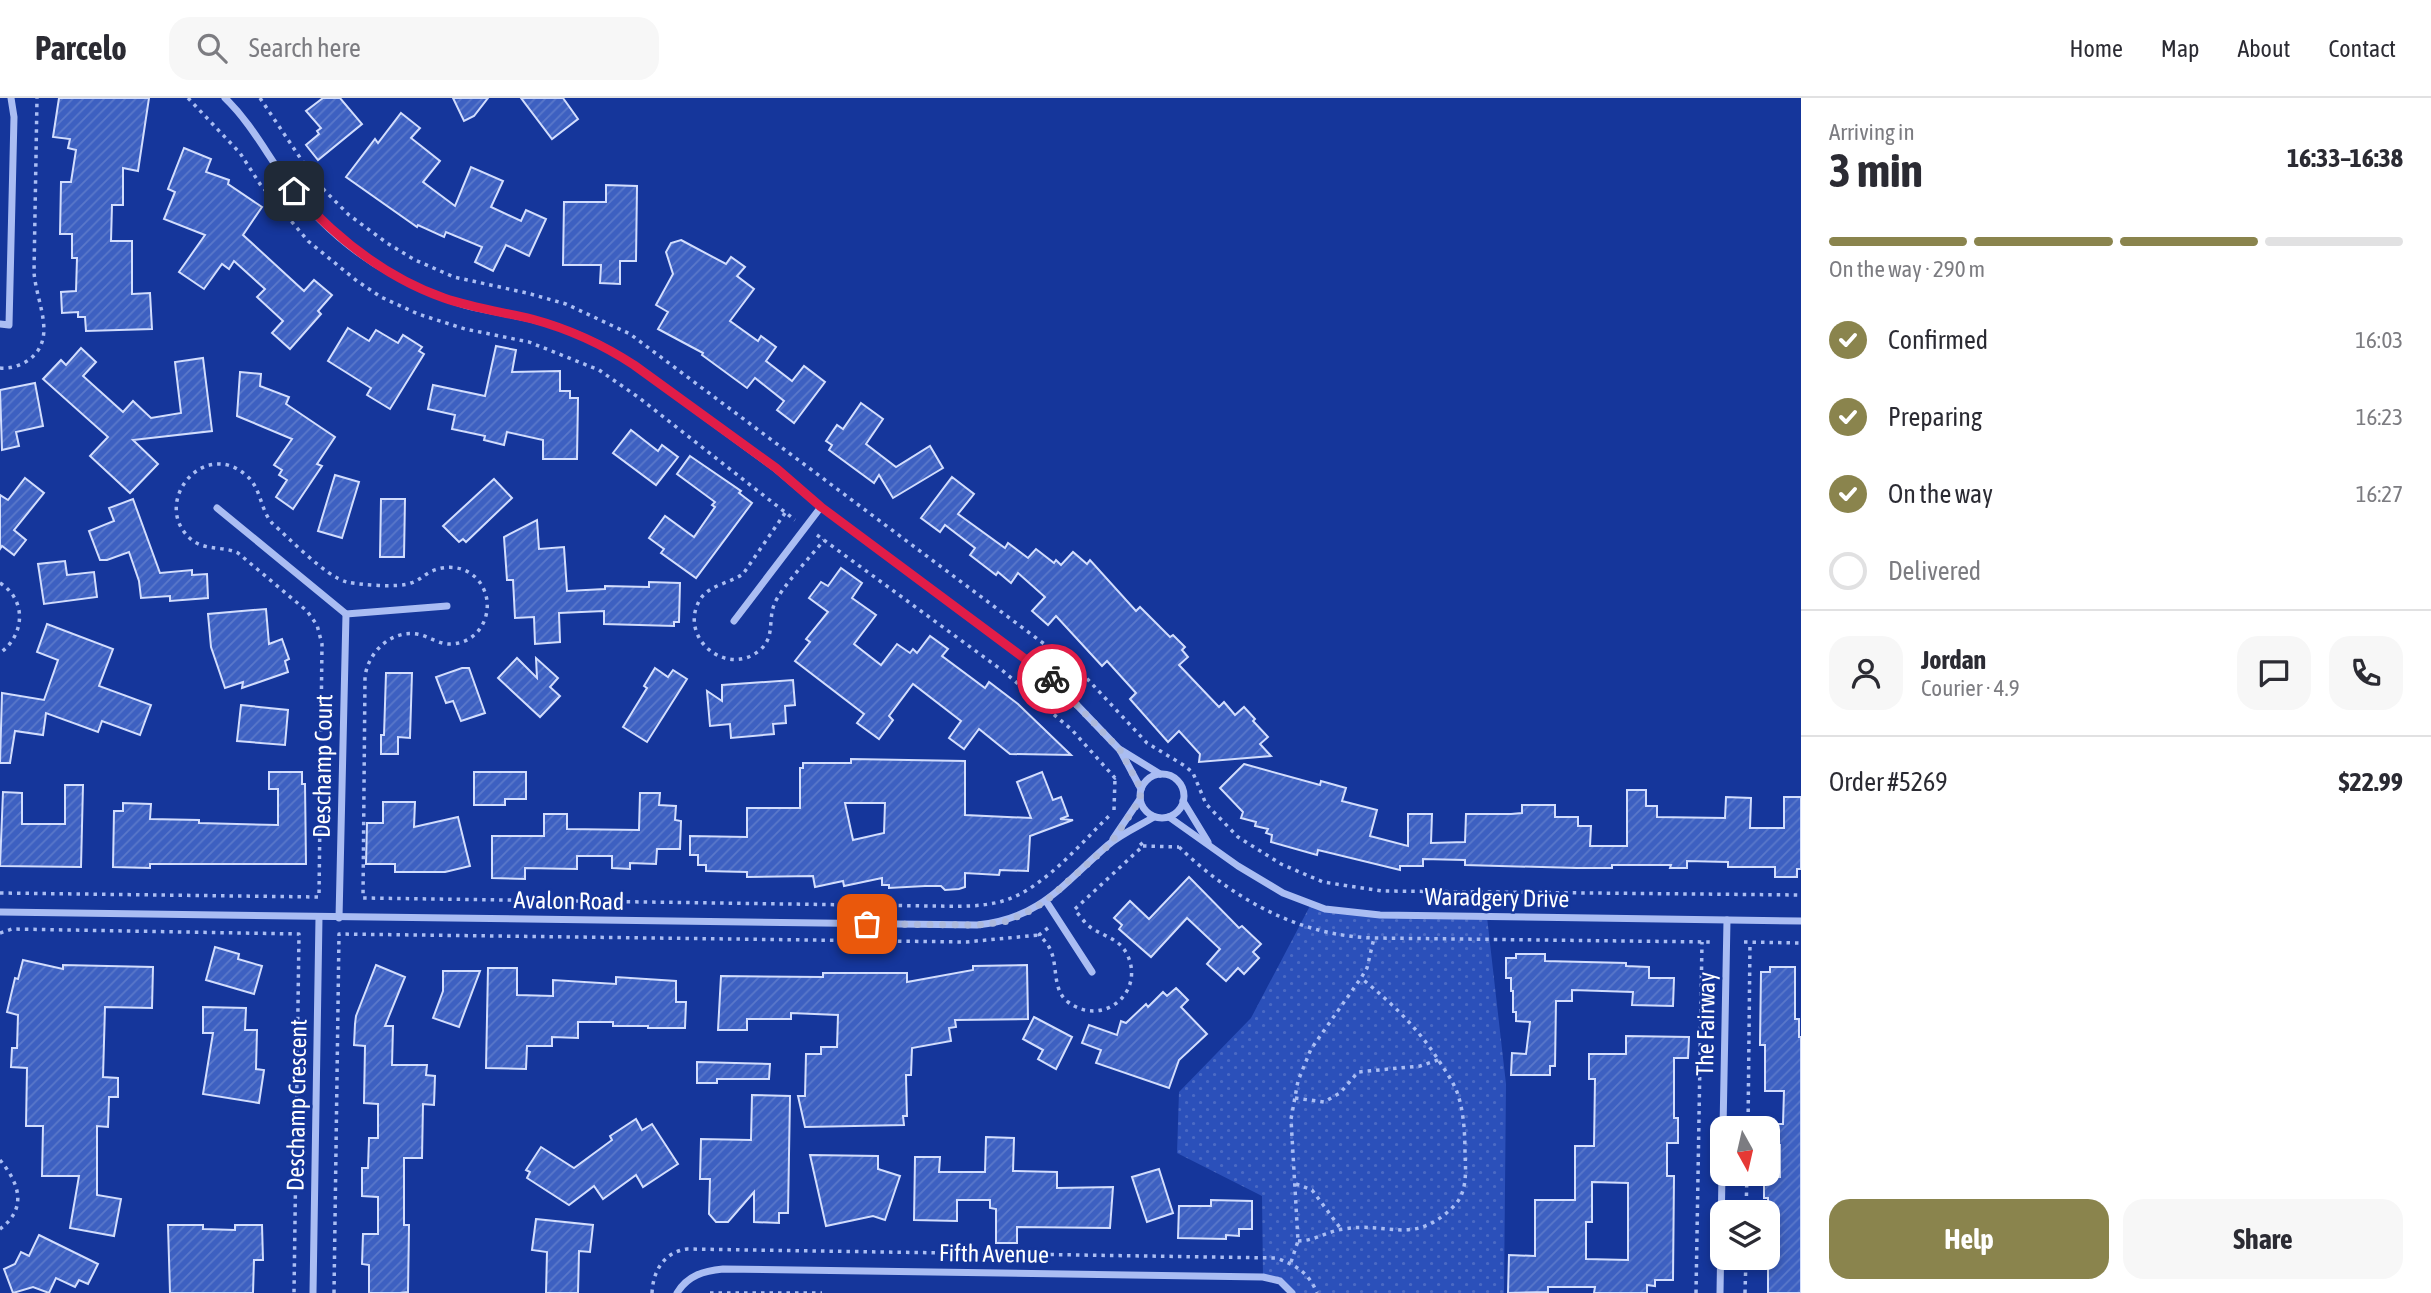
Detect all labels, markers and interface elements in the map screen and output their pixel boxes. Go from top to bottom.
search box [169,17,659,80]
text: Parcelo [35,29,127,67]
icon: search [193,29,231,67]
text: Search here [249,33,361,63]
text: Home [2069,35,2123,62]
text: Map [2161,35,2199,62]
text: About [2237,35,2290,62]
text: Contact [2328,35,2396,62]
text: Arriving in [1829,119,1915,145]
text: 16:33–16:38 [2287,143,2403,173]
text: 3 min [1829,144,1923,197]
pin [264,161,324,221]
icon: home [275,172,313,210]
text: On the way · 290 m [1829,256,1985,282]
icon: check [1829,321,1867,359]
text: Confirmed [1888,325,1988,355]
text: 16:03 [2355,327,2403,353]
icon: check [1829,398,1867,436]
text: Preparing [1888,402,1982,432]
text: 16:23 [2356,404,2403,430]
icon: check [1829,475,1867,513]
text: On the way [1888,479,1993,509]
text: 16:27 [2356,481,2403,507]
text: Delivered [1888,556,1981,586]
button: person [1829,636,1903,710]
button: chat [2237,636,2311,710]
button: phone [2329,636,2403,710]
courier [1017,644,1087,714]
text: Jordan [1921,645,1986,675]
icon: bike [1033,660,1071,698]
text: Courier · 4.9 [1921,675,2020,701]
street label: Deschamp Court [308,694,337,838]
text: Order #5269 [1829,767,1948,797]
text: $22.99 [2339,767,2403,797]
street label: Waradgery Drive [1425,883,1570,912]
street label: Avalon Road [513,886,625,915]
pin [837,894,897,954]
icon: bag [848,905,886,943]
street label: The Fairway [1691,972,1720,1076]
street label: Deschamp Crescent [282,1019,312,1191]
north arrow [1710,1116,1780,1186]
map controls [1710,1116,1780,1270]
button: Help [1829,1199,2109,1279]
button: Share [2123,1199,2403,1279]
button: layers [1710,1200,1780,1270]
street label: Fifth Avenue [939,1239,1049,1268]

